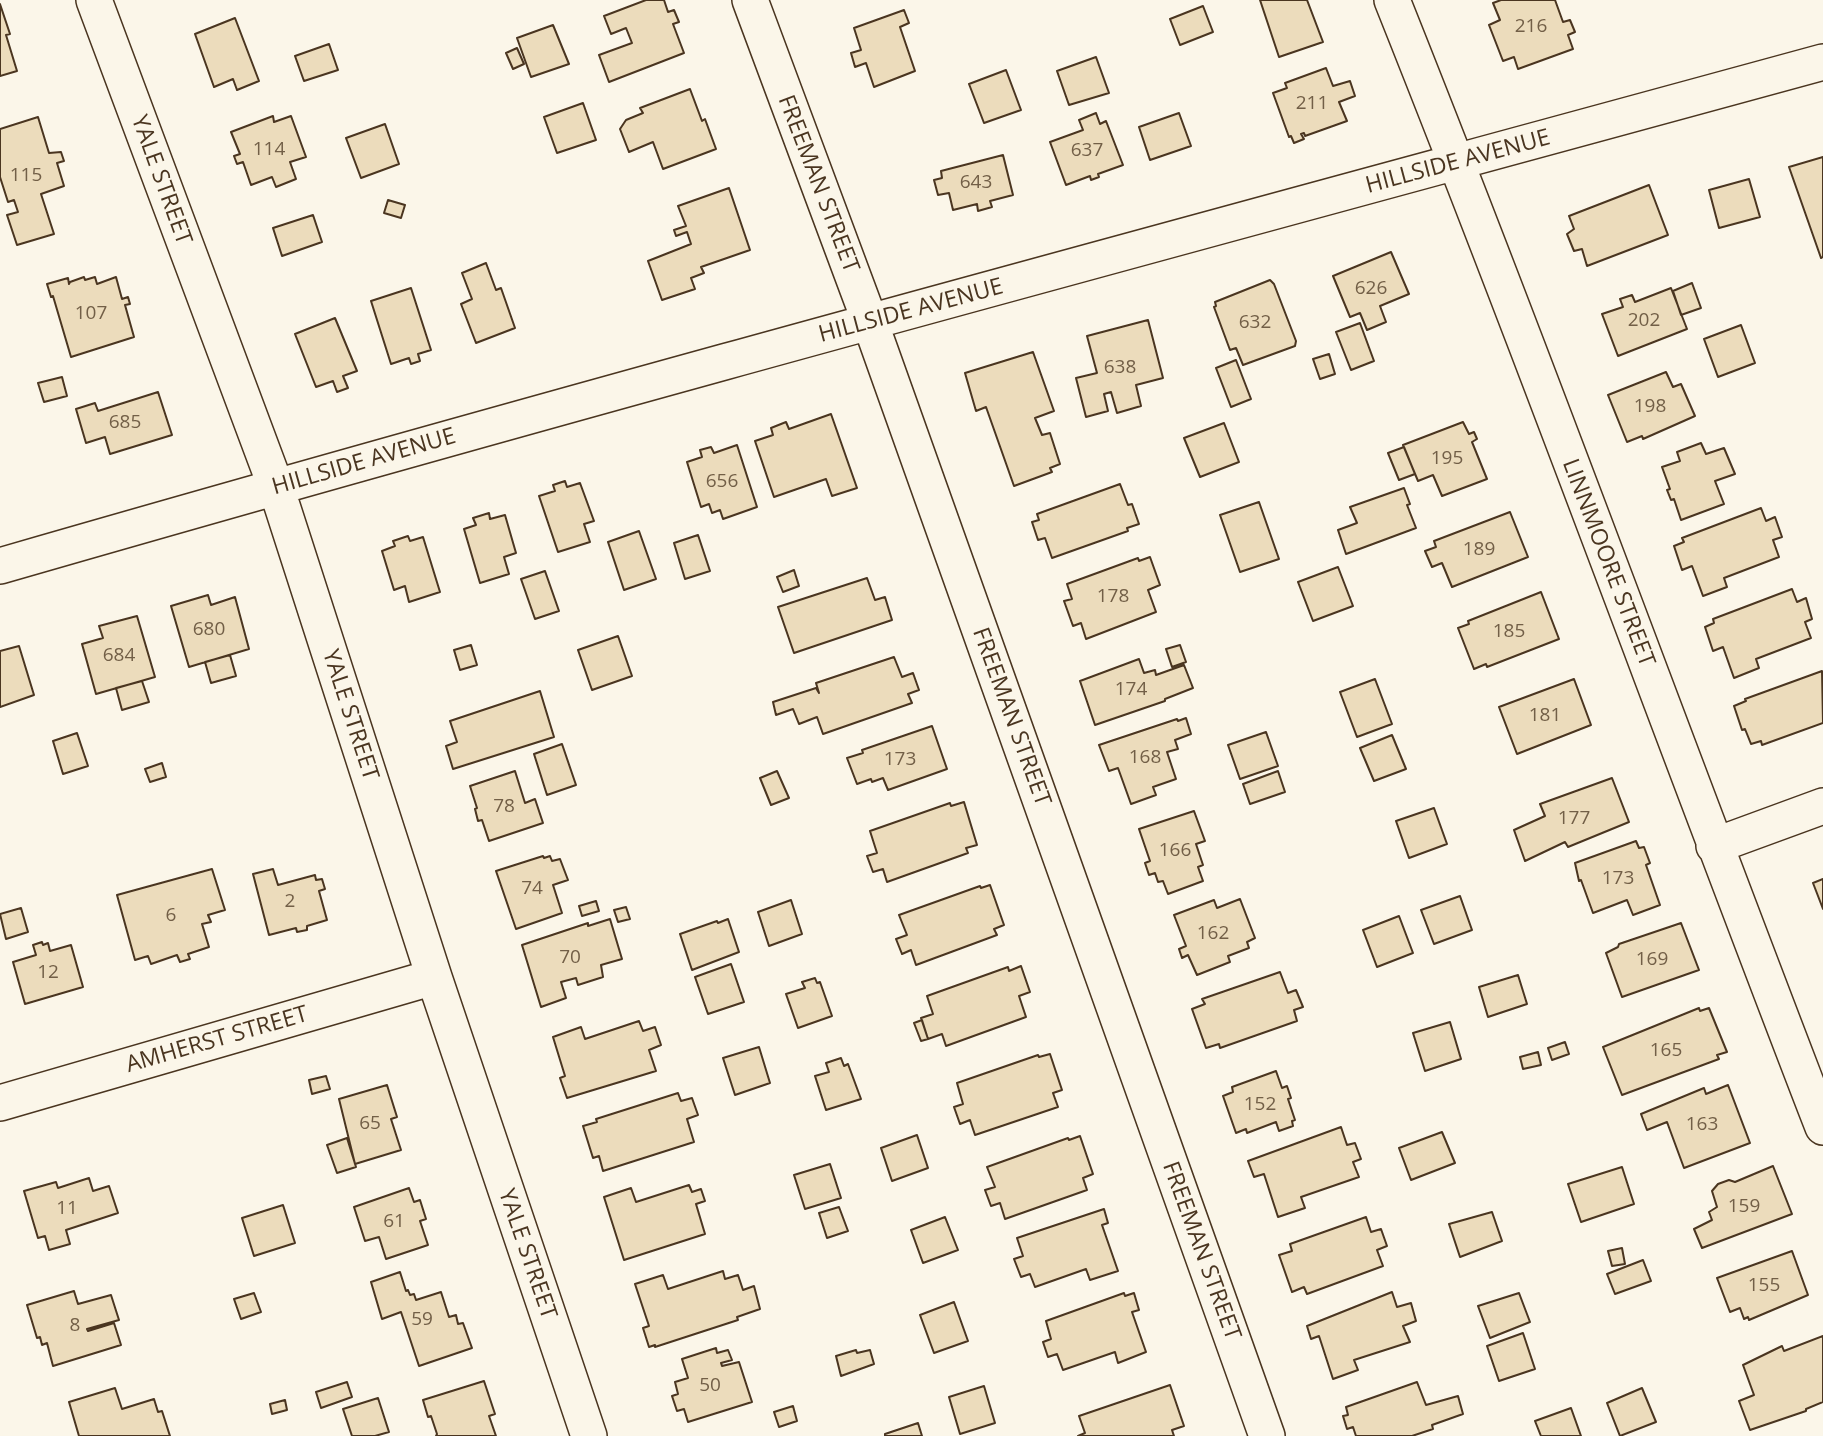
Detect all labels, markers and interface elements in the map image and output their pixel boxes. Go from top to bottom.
house number: 216 [1515,16,1547,38]
street label: FREEMAN STREET [771,91,865,277]
house number: 211 [1296,93,1328,115]
street label: YALE STREET [125,111,197,249]
street label: HILLSIDE AVENUE [1363,124,1553,200]
house number: 114 [253,139,285,161]
house number: 637 [1071,140,1103,162]
house number: 115 [10,165,42,187]
house number: 643 [960,172,992,194]
street label: HILLSIDE AVENUE [816,273,1006,349]
house number: 626 [1355,278,1387,300]
house number: 107 [75,303,107,325]
house number: 202 [1628,310,1660,332]
house number: 632 [1239,312,1271,334]
house number: 638 [1104,357,1136,379]
house number: 198 [1634,396,1666,418]
house number: 685 [109,412,141,434]
street label: HILLSIDE AVENUE [269,423,459,501]
house number: 195 [1431,448,1463,470]
street label: LINNMOORE STREET [1556,455,1660,671]
house number: 656 [706,471,738,493]
house number: 189 [1463,539,1495,561]
house number: 178 [1097,586,1129,608]
house number: 680 [193,619,225,641]
house number: 185 [1493,621,1525,643]
street label: FREEMAN STREET [966,624,1056,810]
house number: 684 [103,645,135,667]
street label: YALE STREET [316,646,384,784]
house number: 174 [1115,679,1147,701]
house number: 181 [1529,705,1561,727]
house number: 168 [1129,747,1161,769]
house number: 173 [884,749,916,771]
house number: 78 [493,796,515,818]
house number: 177 [1558,808,1590,830]
house number: 166 [1159,840,1191,862]
house number: 173 [1602,868,1634,890]
house number: 74 [521,878,543,900]
house number: 2 [285,891,295,913]
house number: 6 [166,905,176,927]
house number: 162 [1197,923,1229,945]
house number: 70 [559,947,581,969]
house number: 169 [1636,949,1668,971]
house number: 12 [37,962,59,984]
street label: AMHERST STREET [123,1001,311,1079]
house number: 165 [1650,1040,1682,1062]
house number: 152 [1244,1094,1276,1116]
house number: 65 [359,1113,381,1135]
house number: 163 [1686,1114,1718,1136]
street label: FREEMAN STREET [1156,1158,1246,1344]
street label: YALE STREET [492,1185,562,1323]
house number: 159 [1728,1196,1760,1218]
house number: 11 [56,1198,78,1220]
house number: 61 [383,1211,405,1233]
house number: 155 [1748,1275,1780,1297]
house number: 59 [411,1309,433,1331]
house number: 8 [70,1315,80,1337]
house number: 50 [699,1375,721,1397]

